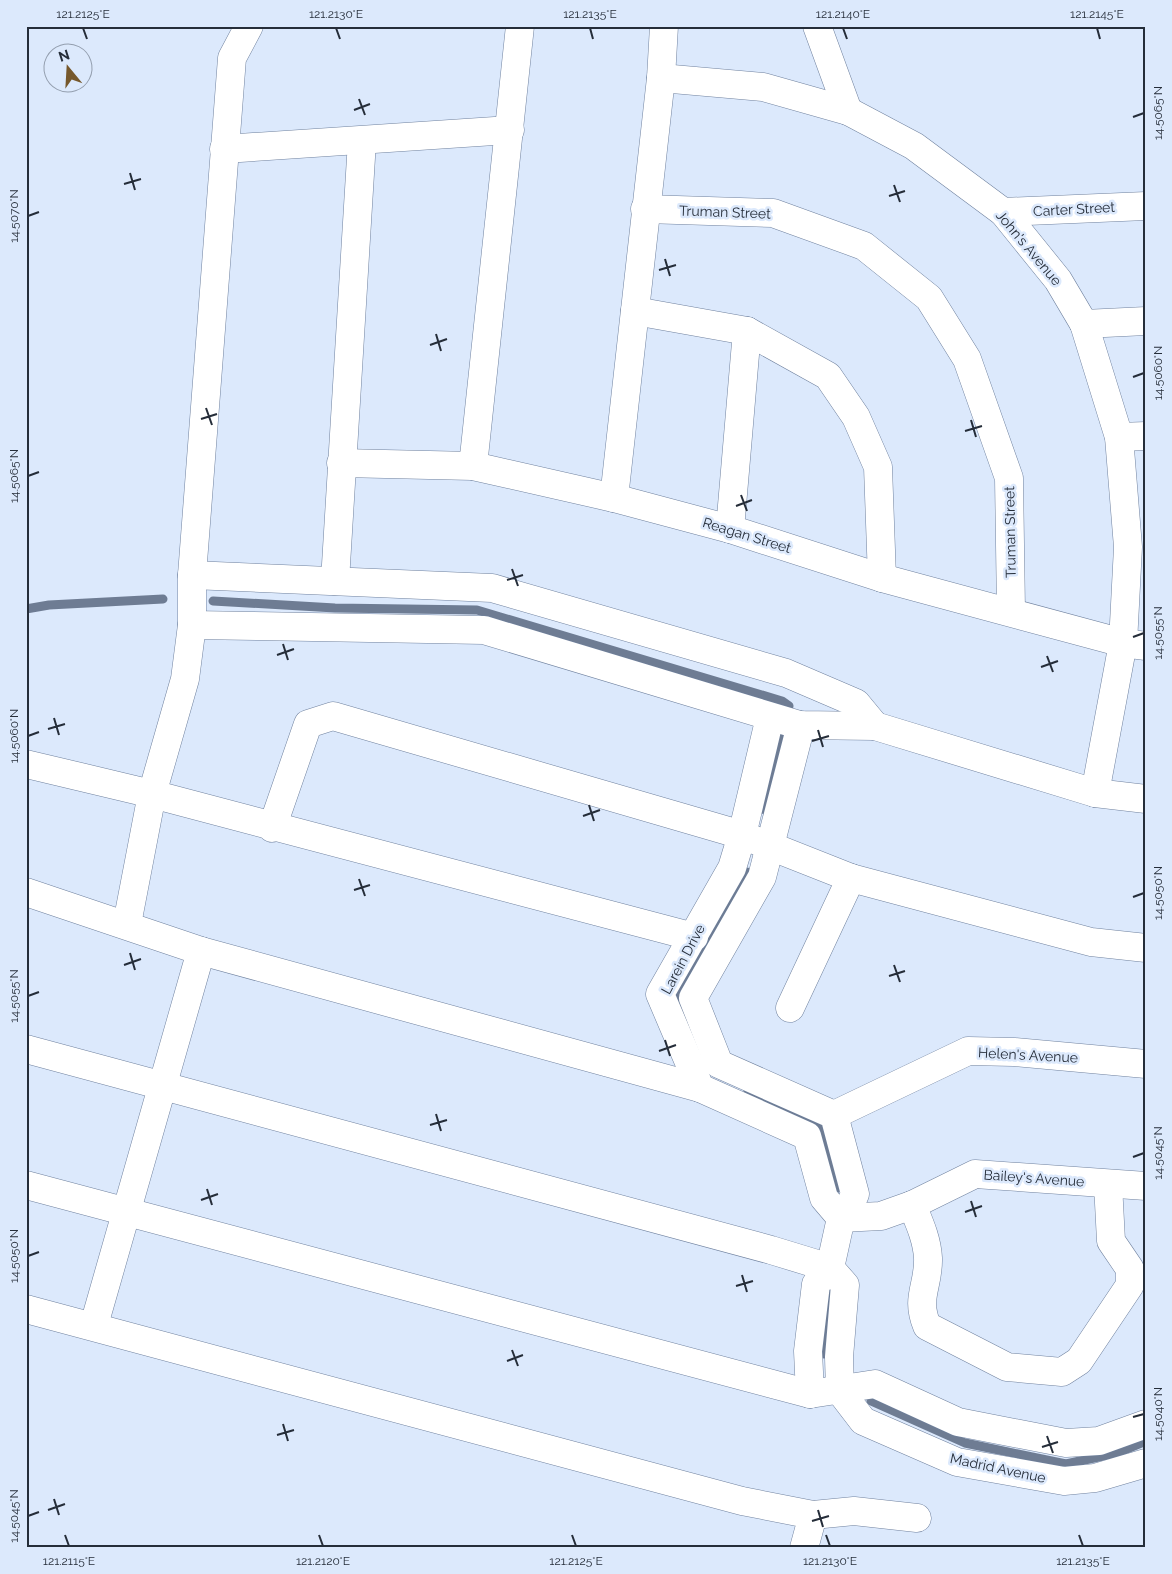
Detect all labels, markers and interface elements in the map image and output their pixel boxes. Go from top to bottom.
text: 121.2125°E [56,7,110,21]
text: 121.2130°E [309,7,363,21]
text: 121.2135°E [563,7,617,21]
text: 121.2140°E [816,7,870,21]
text: 121.2145°E [1070,7,1124,21]
north arrow [42,42,92,92]
text: N [56,46,72,65]
text: 14.5065°N [1151,86,1165,140]
text: 14.5070°N [7,189,21,243]
street label: Carter Street [1033,199,1116,219]
street label: Truman Street [679,202,771,222]
street label: John's Avenue [993,207,1065,289]
text: 14.5060°N [1151,346,1165,400]
text: 14.5065°N [7,449,21,503]
street label: Truman Street [1001,486,1019,578]
street label: Reagan Street [701,514,793,556]
text: 14.5055°N [1151,606,1165,660]
text: 14.5060°N [7,709,21,763]
text: 14.5050°N [1151,866,1165,920]
street label: Larein Drive [658,921,708,997]
text: 14.5055°N [7,969,21,1023]
street label: Helen's Avenue [978,1044,1078,1066]
text: 14.5045°N [1151,1126,1165,1180]
street label: Bailey's Avenue [983,1166,1085,1190]
text: 14.5050°N [7,1229,21,1283]
text: 14.5040°N [1151,1387,1165,1441]
street label: Madrid Avenue [949,1450,1047,1486]
text: 14.5045°N [7,1489,21,1543]
text: 121.2115°E [43,1554,95,1568]
text: 121.2120°E [296,1554,350,1568]
text: 121.2125°E [549,1554,603,1568]
text: 121.2130°E [803,1554,857,1568]
text: 121.2135°E [1056,1554,1110,1568]

